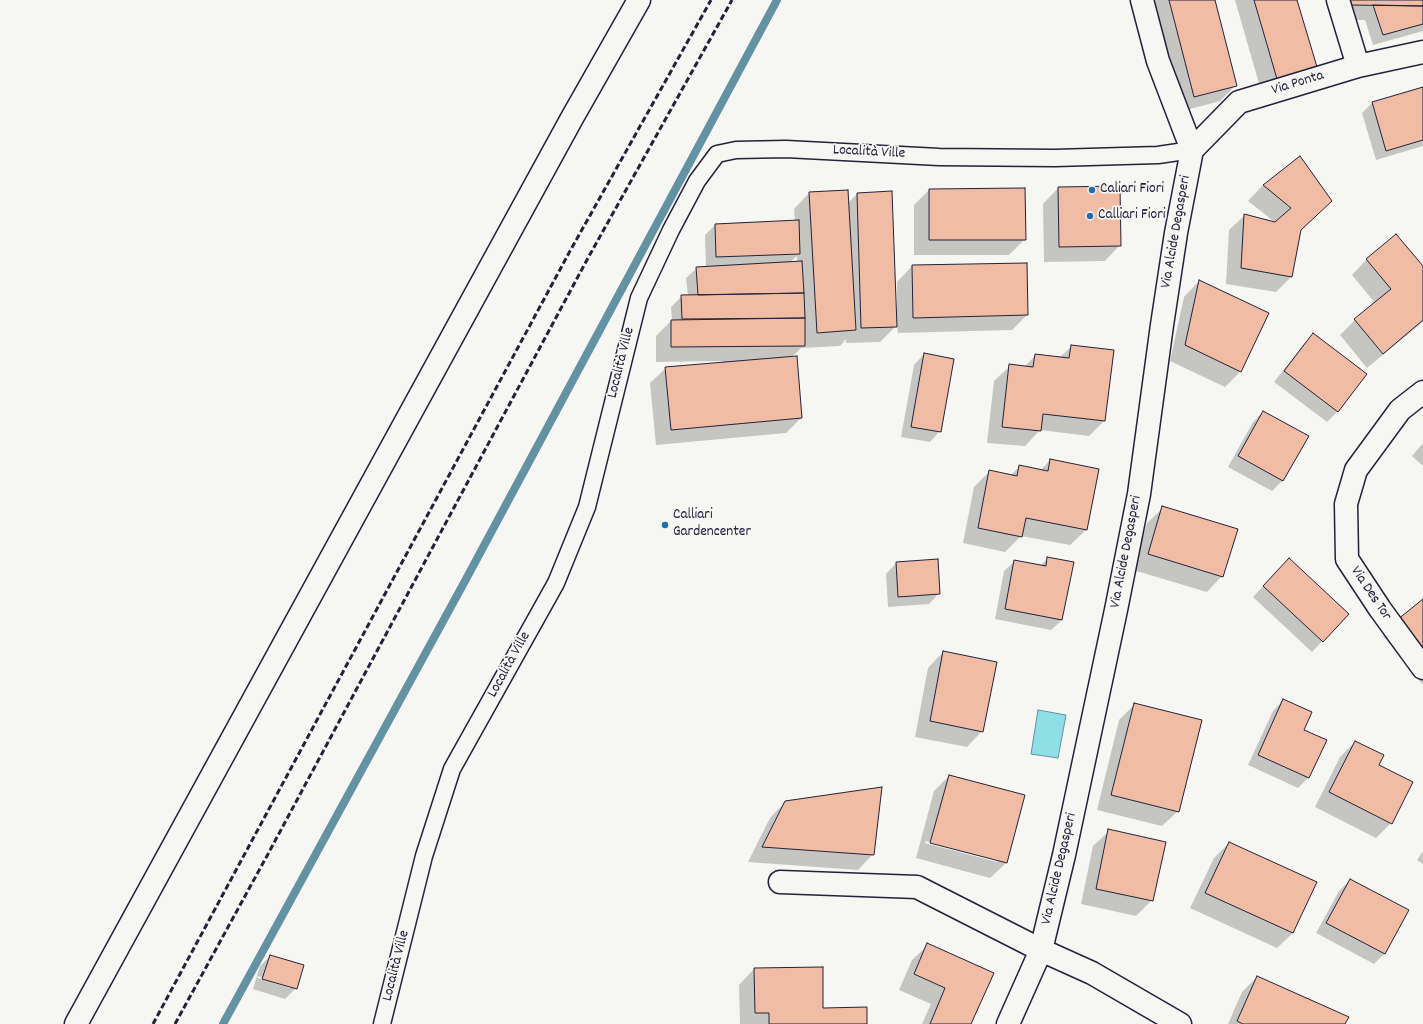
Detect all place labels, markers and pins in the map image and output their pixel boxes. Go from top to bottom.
place label: Caliari Fiori [1100,181,1164,199]
marker: Caliari Fiori [1087,185,1097,195]
place label: Calliari Fiori [1098,207,1166,225]
marker: Calliari Fiori [1085,211,1095,221]
place label: Calliari Gardencenter [673,507,751,542]
marker: Calliari Gardencenter [660,520,670,530]

